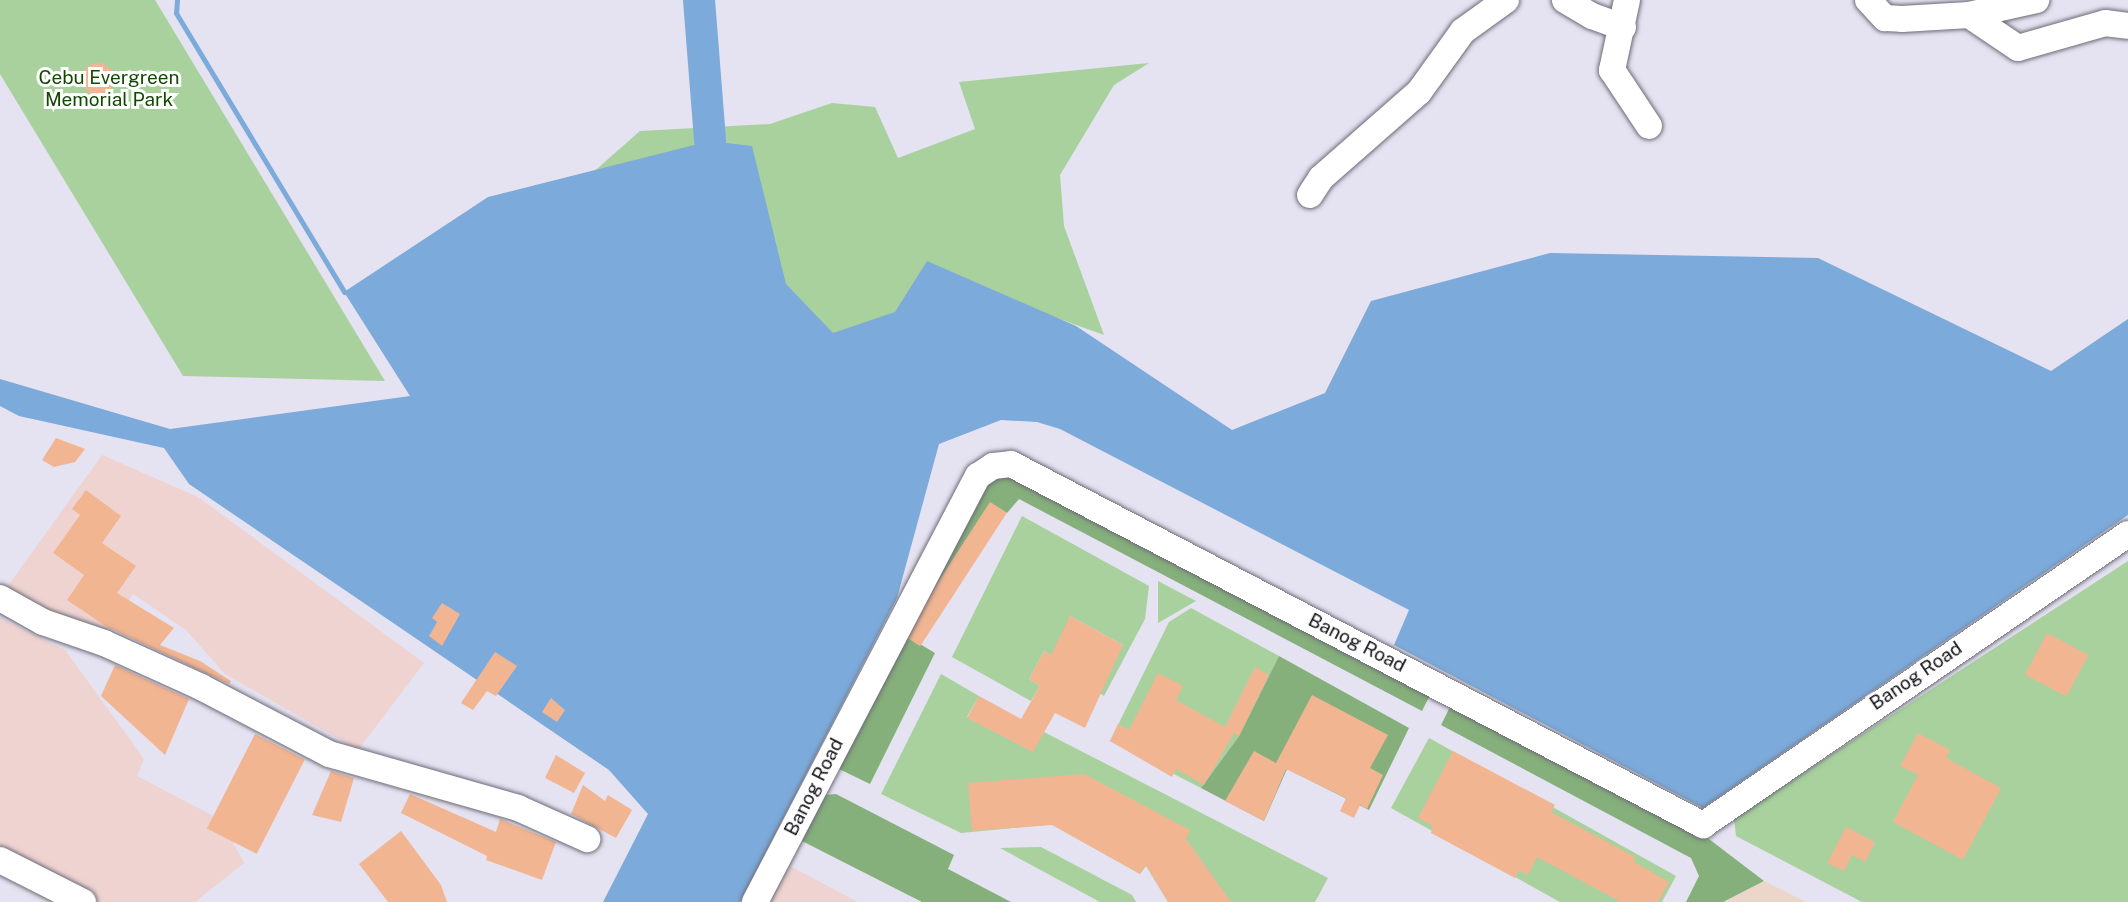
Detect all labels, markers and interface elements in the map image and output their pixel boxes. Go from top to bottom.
park label: Cebu Evergreen Memorial Park [38,67,180,111]
street label: Banog Road [1304,609,1410,677]
street label: Banog Road [1866,637,1966,715]
street label: Banog Road [780,734,848,840]

